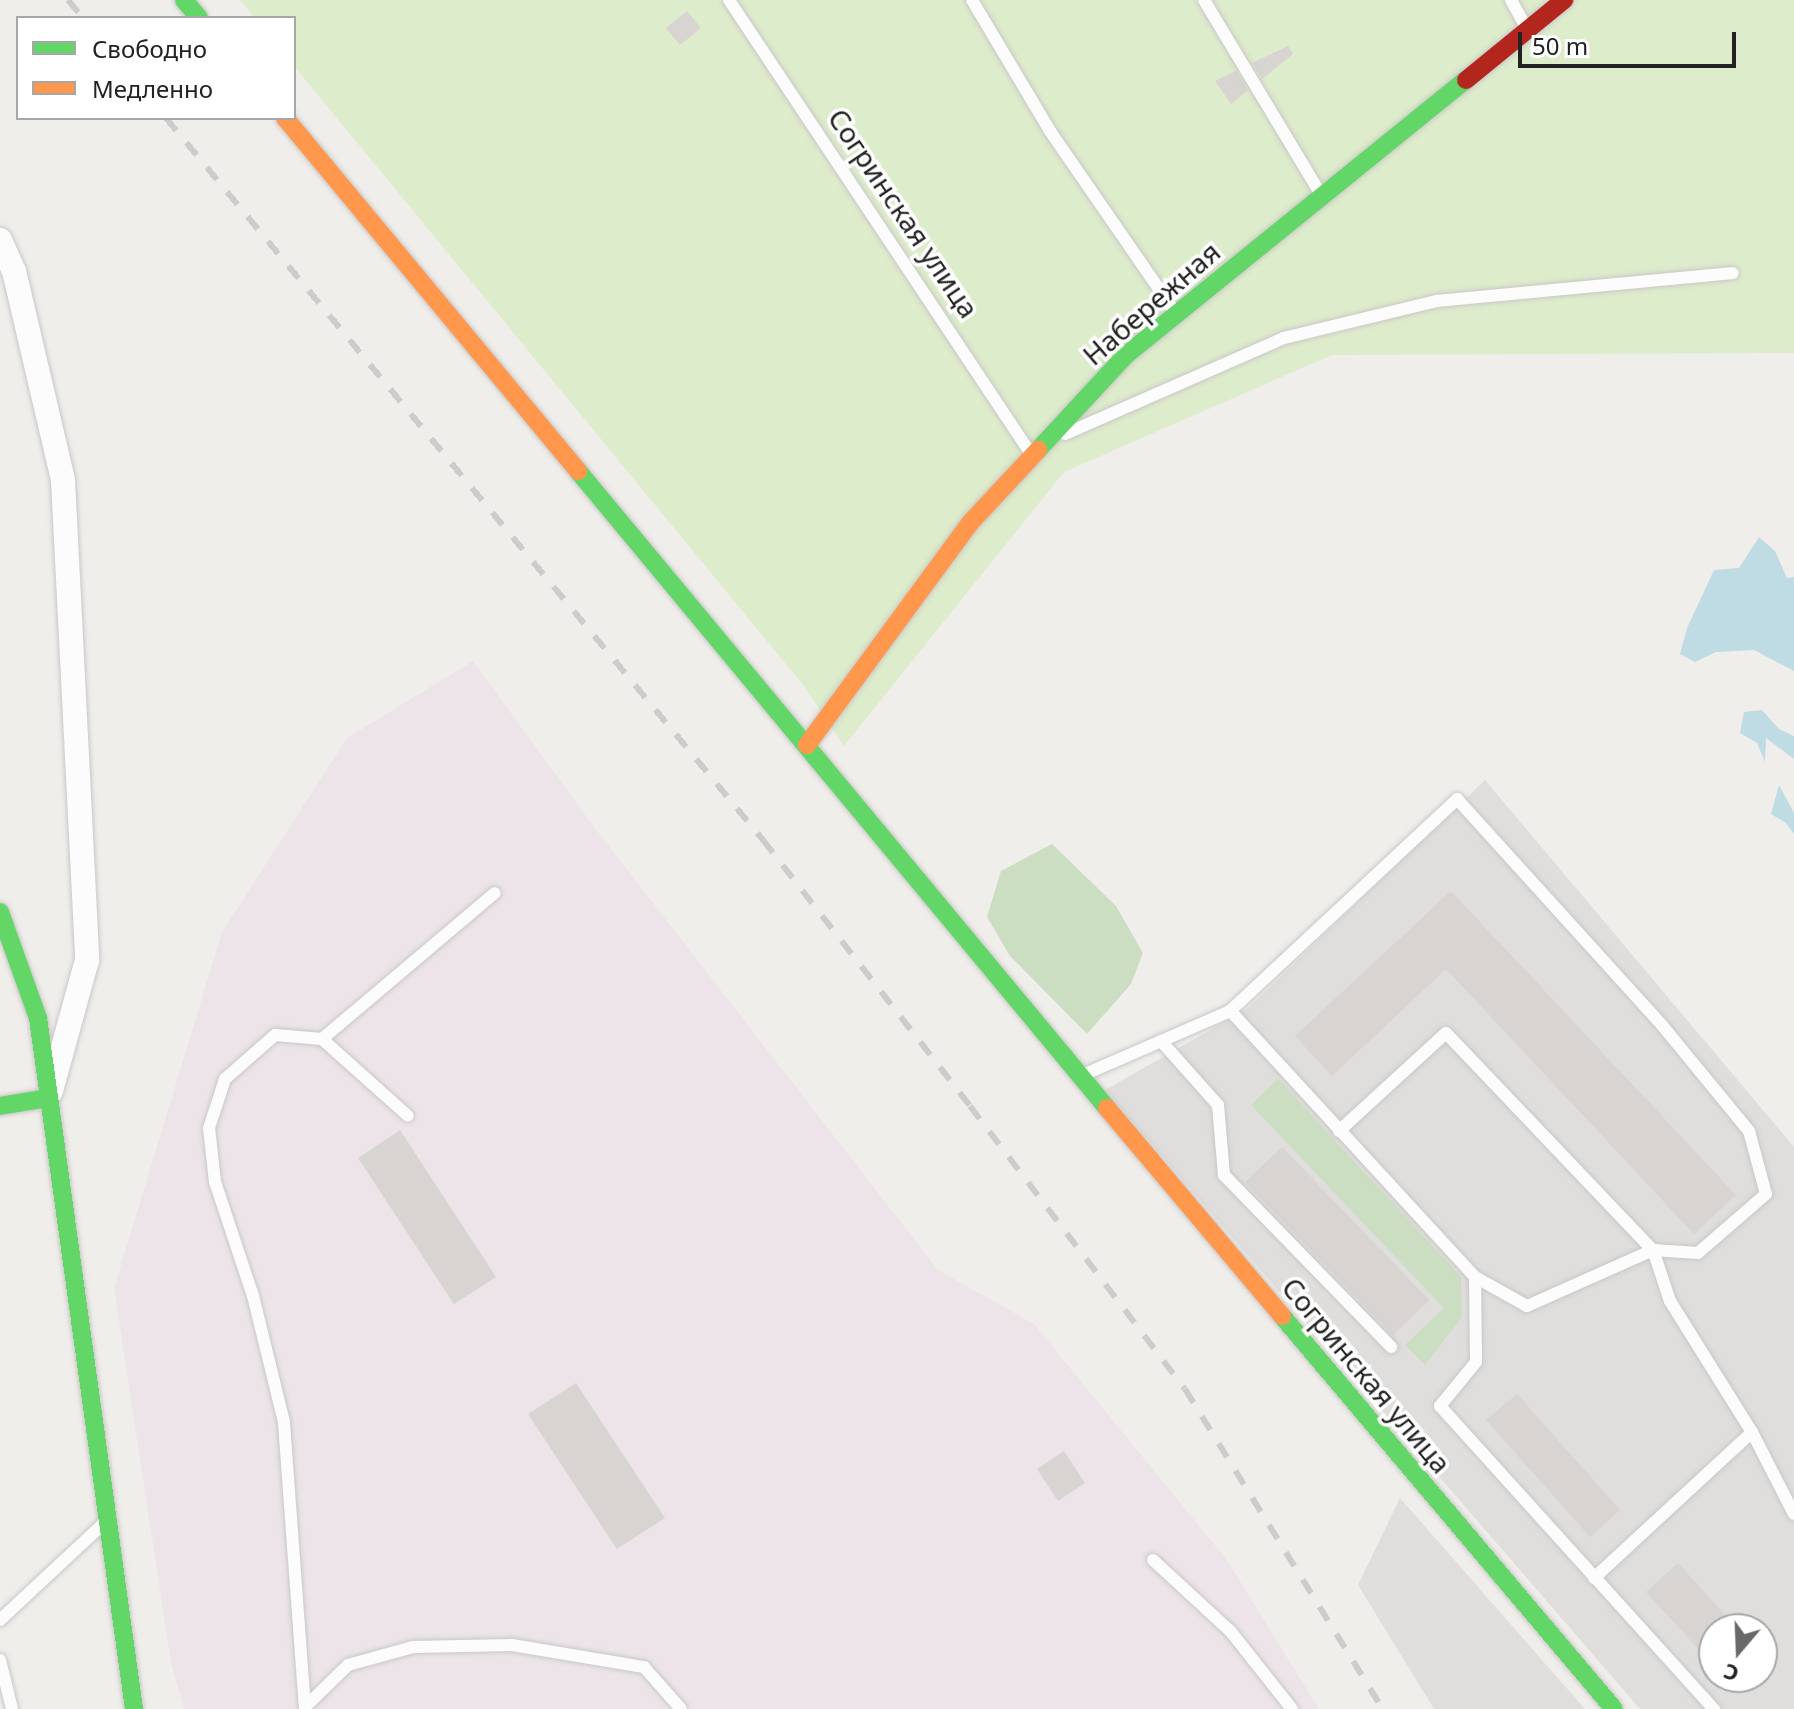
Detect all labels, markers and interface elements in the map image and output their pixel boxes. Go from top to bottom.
legend [16,16,296,120]
scale bar [1522,16,1740,66]
text: 50 m [1532,29,1588,62]
text: Свободно [92,32,207,65]
text: Медленно [92,72,213,105]
street label: Согринская улица [822,102,986,324]
street label: Набережная [1076,234,1226,372]
street label: Согринская улица [1275,1270,1459,1480]
north arrow [1698,1613,1778,1693]
text: С [1719,1657,1742,1690]

